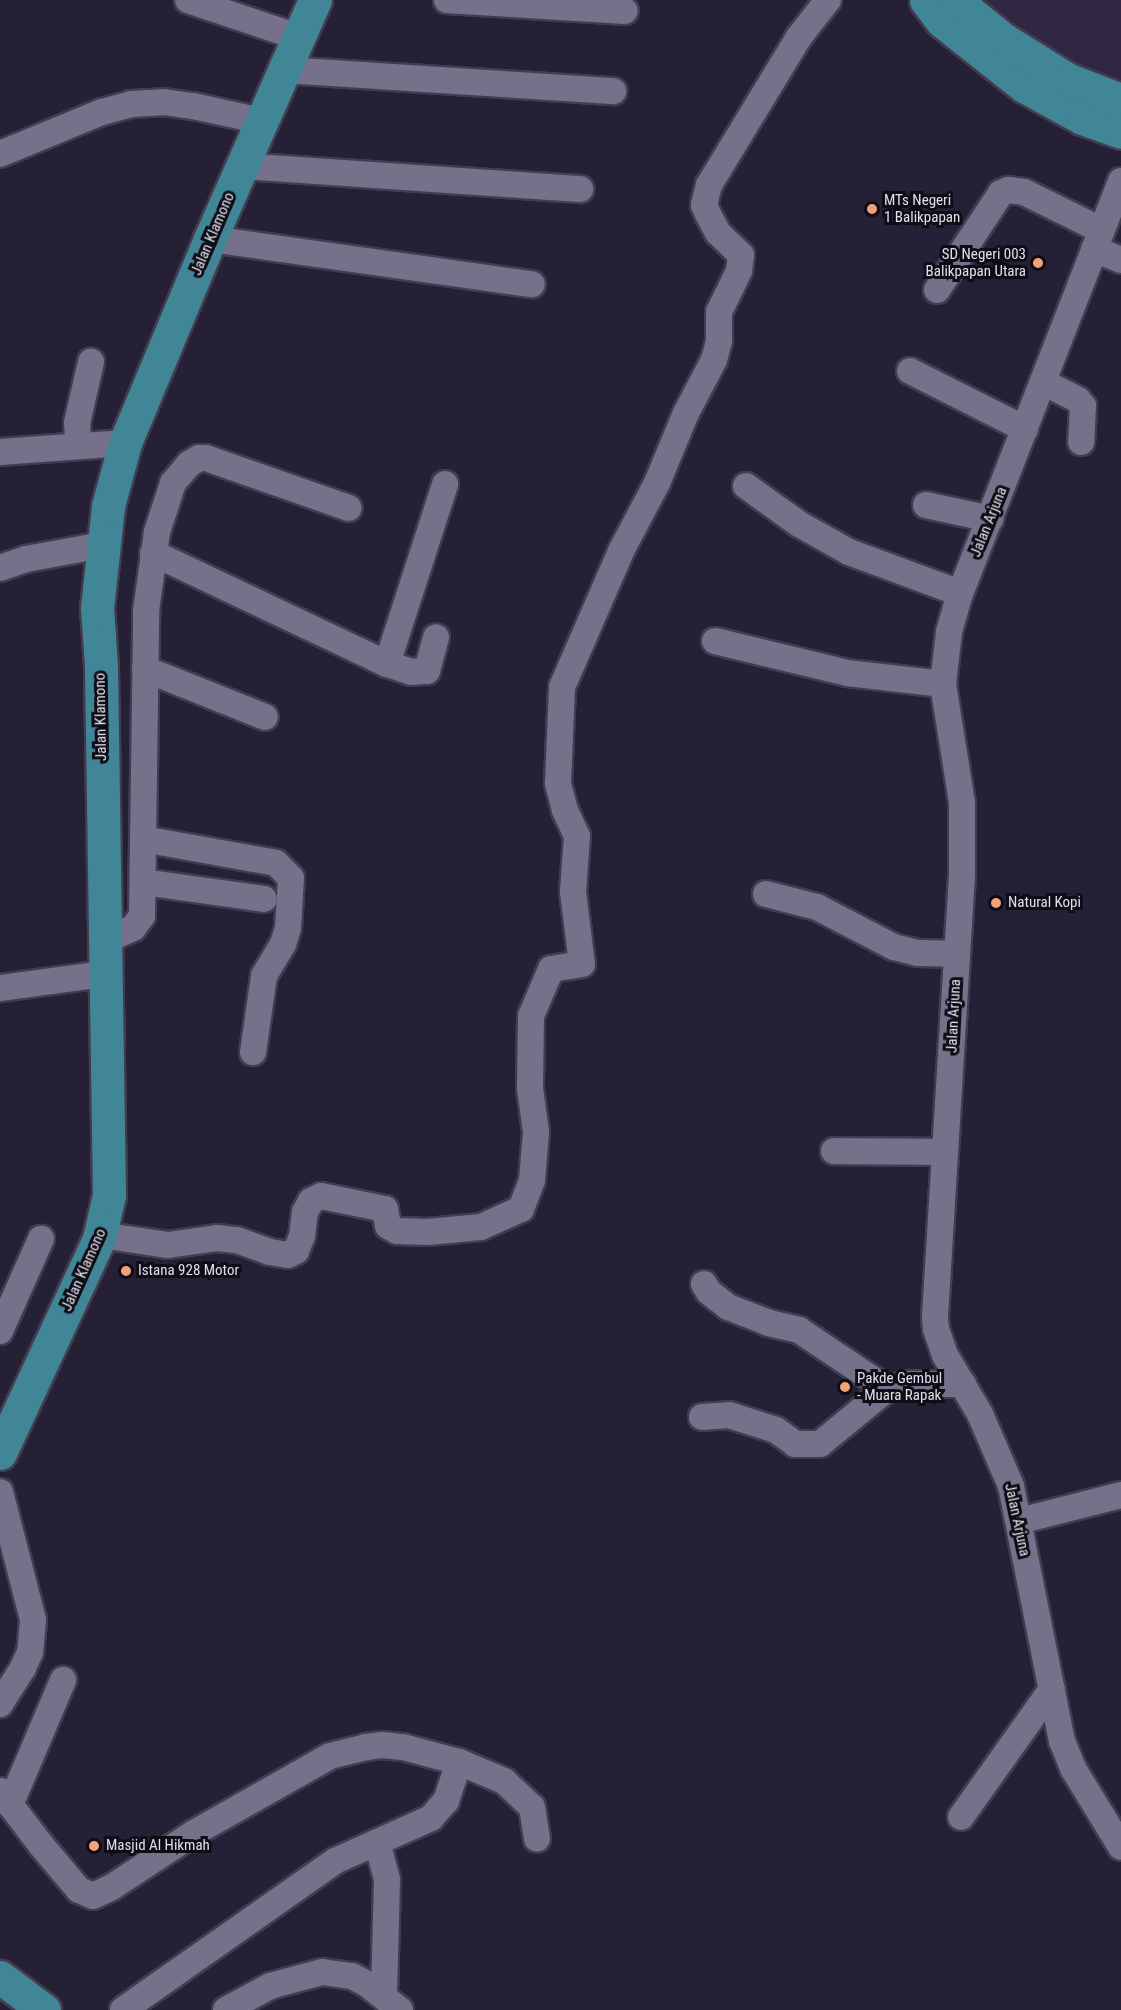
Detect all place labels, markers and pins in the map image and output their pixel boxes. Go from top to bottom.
place label: MTs Negeri 1 Balikpapan [884,191,960,226]
marker: MTs Negeri 1 Balikpapan [865,202,879,216]
place label: SD Negeri 003 Balikpapan Utara [926,245,1026,280]
marker: SD Negeri 003 Balikpapan Utara [1031,256,1045,270]
place label: Natural Kopi [1008,894,1081,912]
marker: Natural Kopi [989,896,1003,910]
place label: Istana 928 Motor [138,1262,239,1280]
marker: Istana 928 Motor [119,1264,133,1278]
place label: Pakde Gembul - Muara Rapak [857,1369,942,1404]
marker: Pakde Gembul - Muara Rapak [838,1380,852,1394]
place label: Masjid Al Hikmah [106,1837,210,1855]
marker: Masjid Al Hikmah [87,1839,101,1853]

